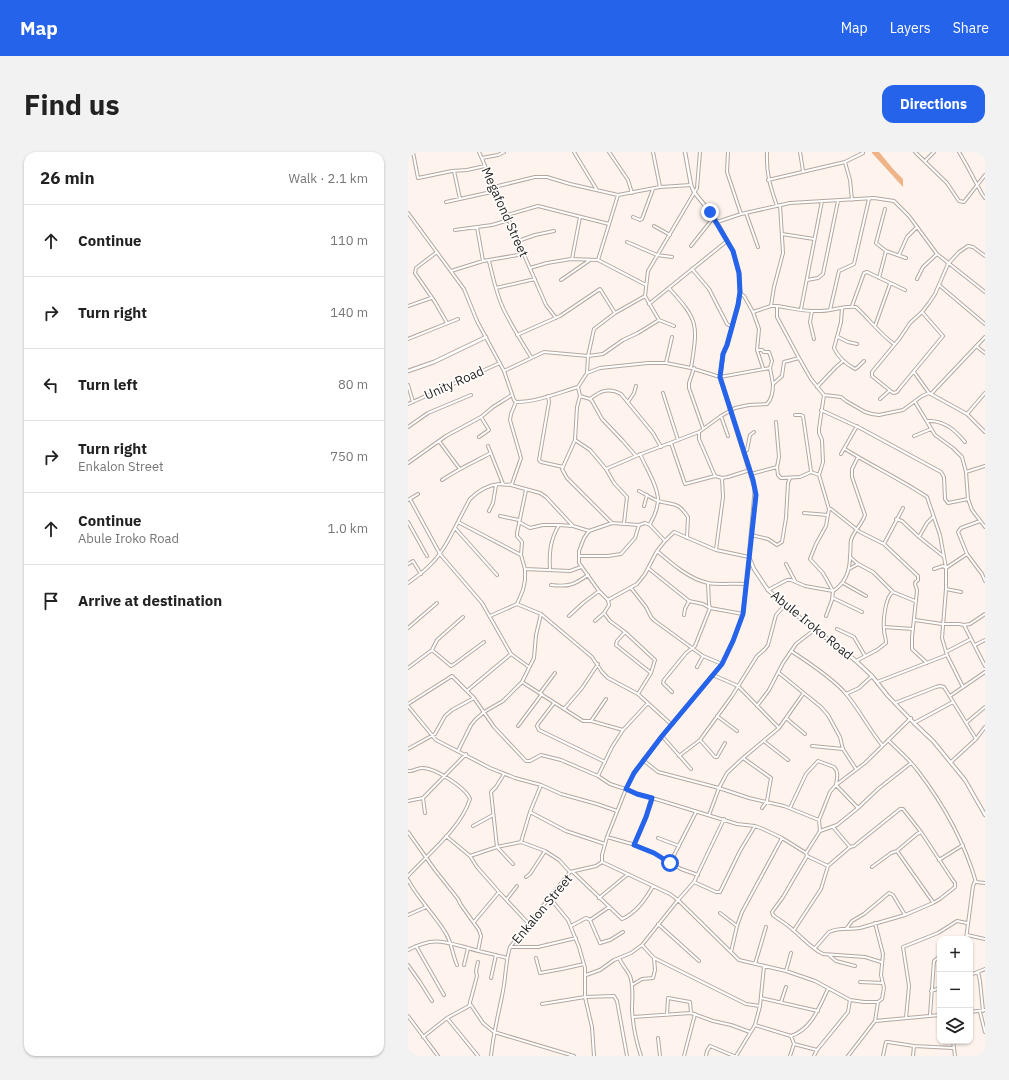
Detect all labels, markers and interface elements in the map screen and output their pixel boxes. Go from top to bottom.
text: Map [20,16,58,40]
text: Map [841,19,868,37]
text: Layers [890,19,931,37]
text: Share [953,19,989,37]
button: Directions [882,85,985,123]
text: Find us [24,86,120,123]
street label: Megafond Street [478,164,532,260]
text: 26 min [40,167,95,189]
text: Walk · 2.1 km [288,170,368,187]
route end [701,203,719,221]
icon: ahead [40,230,62,252]
text: Continue [78,231,142,250]
text: 110 m [330,232,368,249]
icon: right [40,302,62,324]
text: Turn right [78,303,147,322]
text: 140 m [330,304,368,321]
street label: Unity Road [422,362,486,404]
icon: left [40,374,62,396]
text: Turn left [78,375,138,394]
text: 80 m [338,376,368,393]
text: Turn right [78,439,147,458]
icon: right [40,446,62,468]
text: 750 m [330,448,368,465]
text: Enkalon Street [78,458,164,475]
text: Continue [78,511,142,530]
icon: ahead [40,518,62,540]
text: 1.0 km [328,520,368,537]
text: Abule Iroko Road [78,530,179,547]
street label: Abule Iroko Road [767,587,857,663]
icon: arrive [40,590,62,612]
text: Arrive at destination [78,591,222,610]
route start [661,854,679,872]
street label: Enkalon Street [508,871,576,947]
map controls [937,936,973,1044]
button: + [937,936,973,972]
button: − [937,972,973,1008]
button: layers [937,1008,973,1044]

